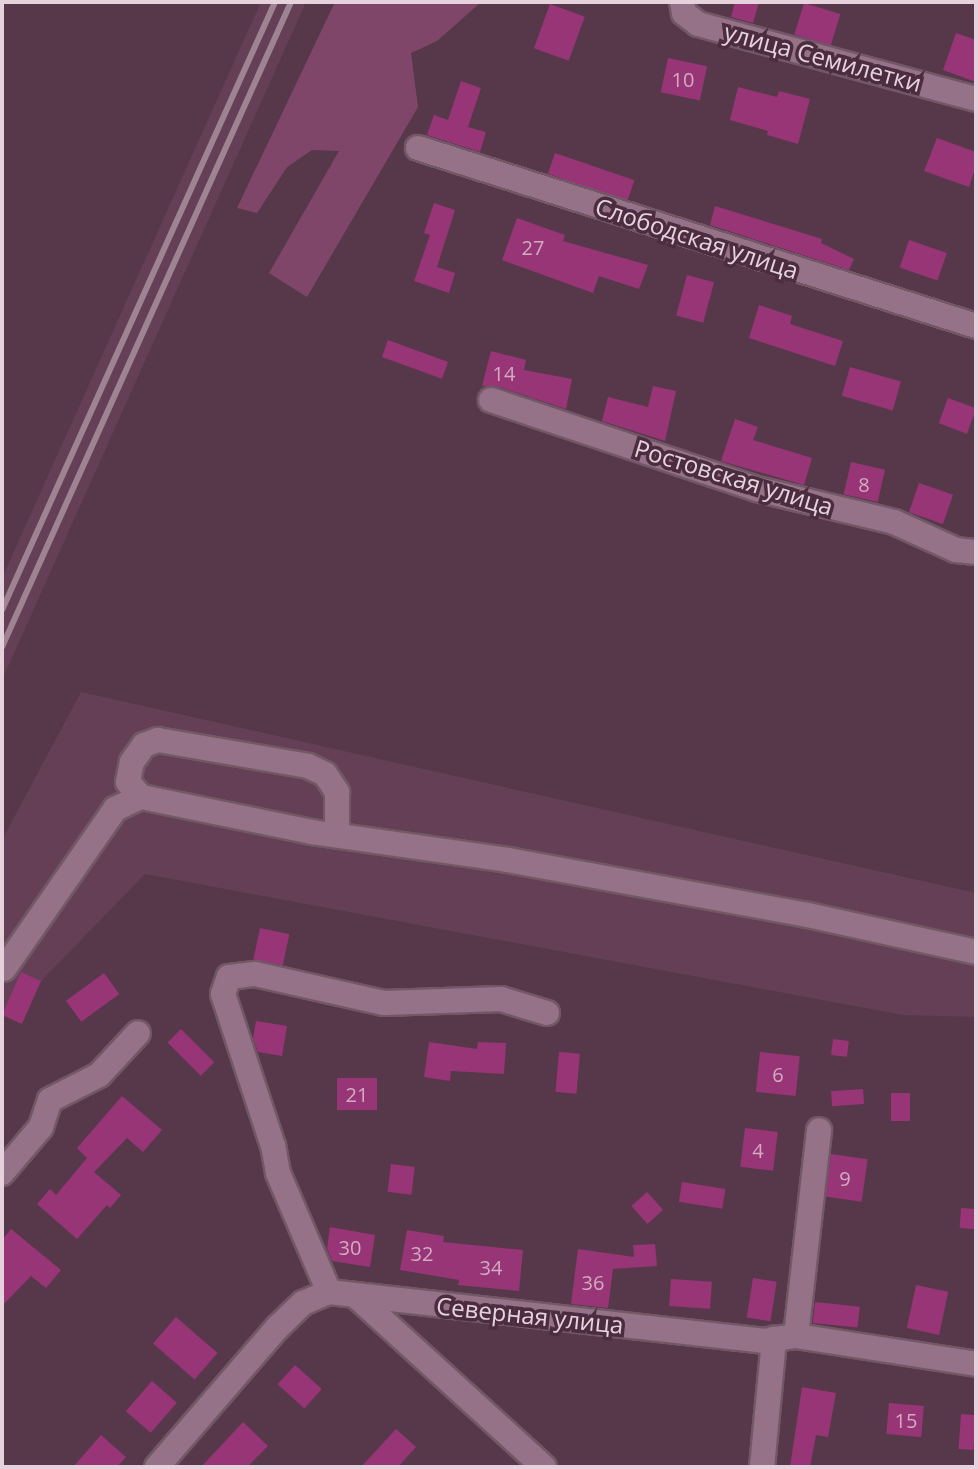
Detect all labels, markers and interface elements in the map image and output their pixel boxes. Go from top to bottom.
street label: улица Семилетки [721,17,925,97]
house number: 10 [672,67,694,91]
street label: Слободская улица [592,192,802,284]
house number: 27 [522,235,544,259]
house number: 14 [493,361,515,385]
street label: Ростовская улица [631,433,837,521]
house number: 8 [858,472,870,496]
house number: 6 [772,1062,784,1086]
house number: 21 [346,1082,368,1106]
house number: 4 [752,1138,764,1162]
house number: 9 [839,1166,851,1190]
house number: 30 [339,1235,361,1259]
house number: 32 [411,1241,433,1265]
house number: 34 [480,1255,502,1279]
house number: 36 [582,1270,604,1294]
street label: Северная улица [435,1291,625,1339]
house number: 15 [895,1408,917,1432]

